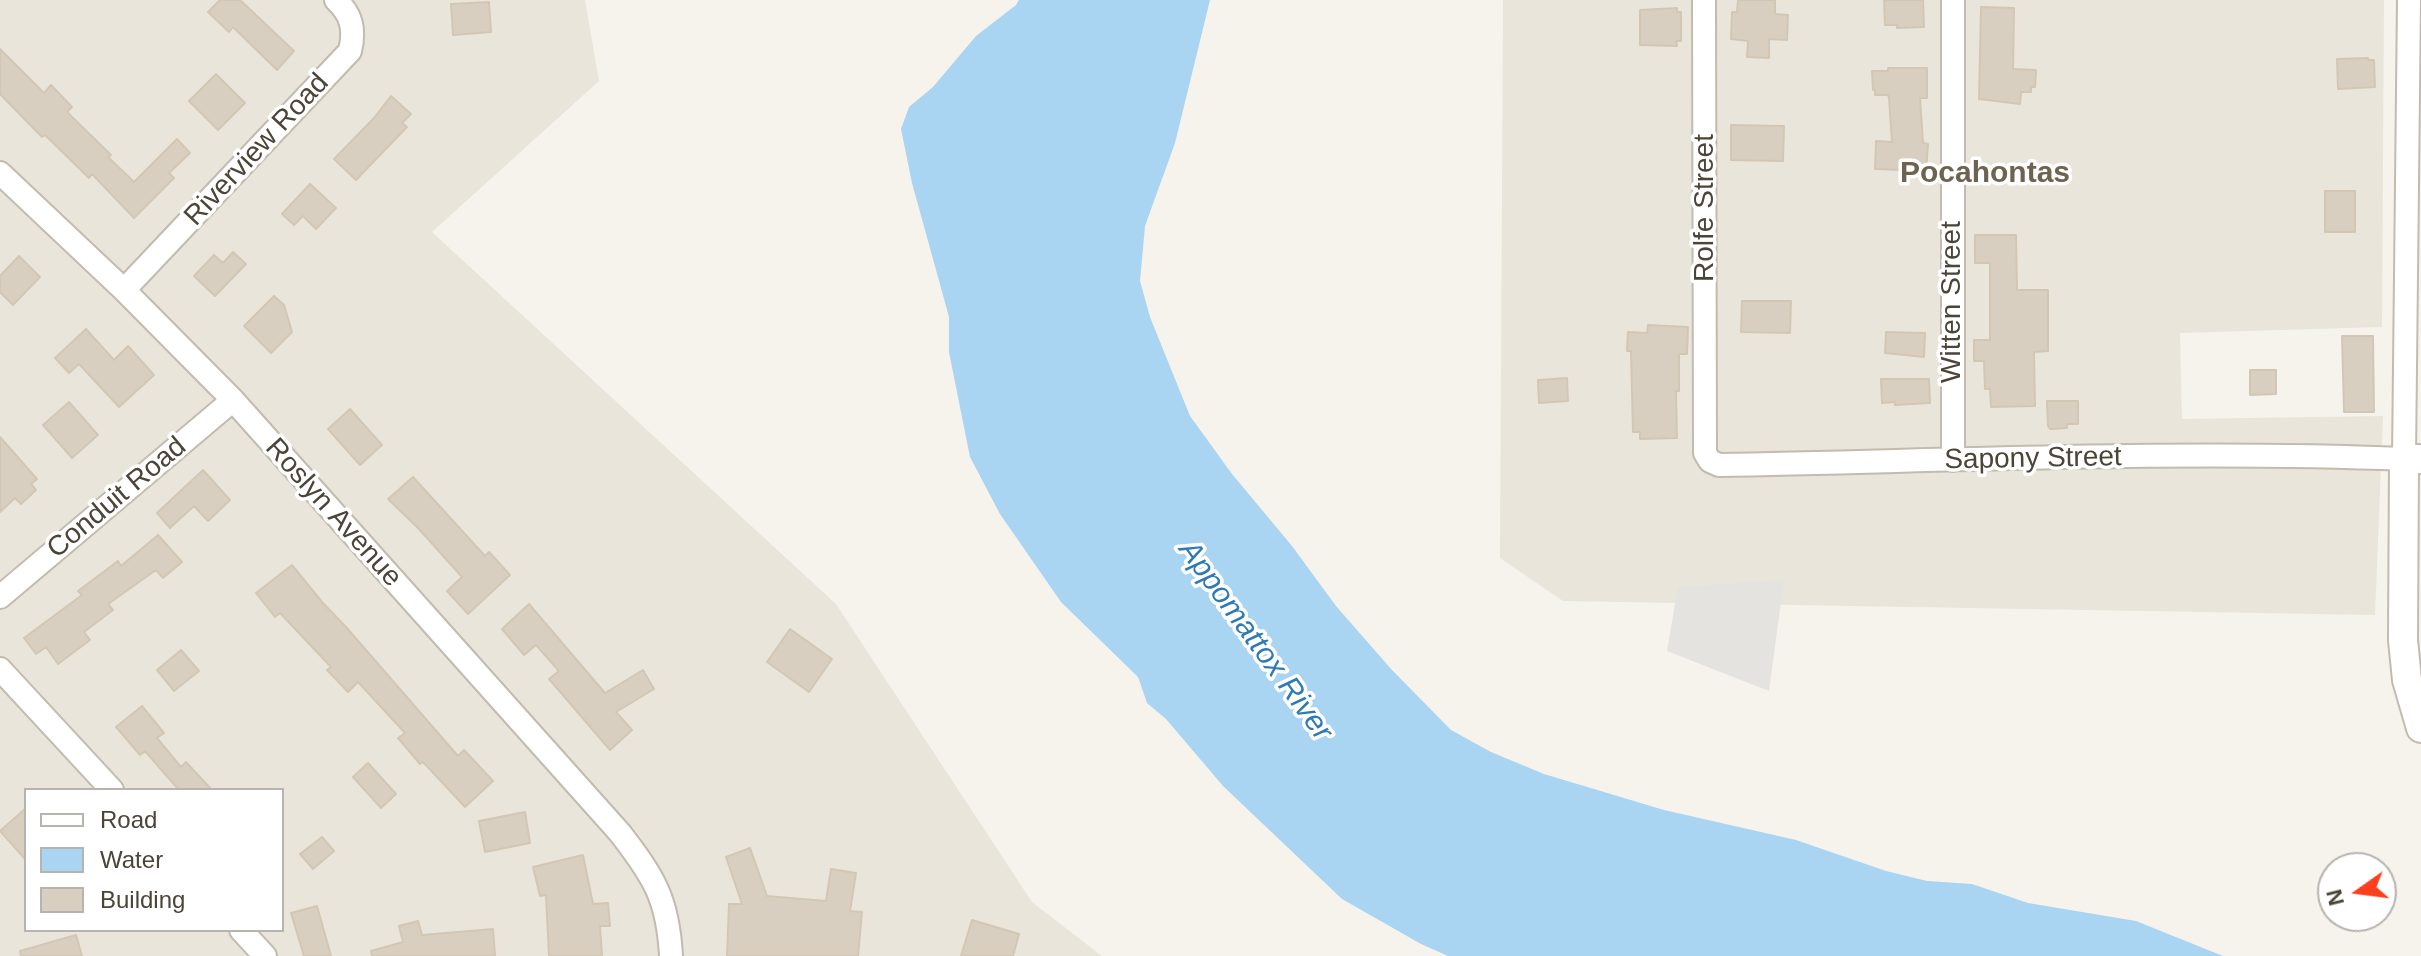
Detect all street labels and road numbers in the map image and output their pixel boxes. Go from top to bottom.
street label: Riverview Road [178,67,336,233]
street label: Rolfe Street [1688,134,1722,282]
street label: Witten Street [1935,221,1969,383]
street label: Conduit Road [41,430,193,566]
street label: Roslyn Avenue [258,432,408,594]
street label: Sapony Street [1944,441,2122,477]

